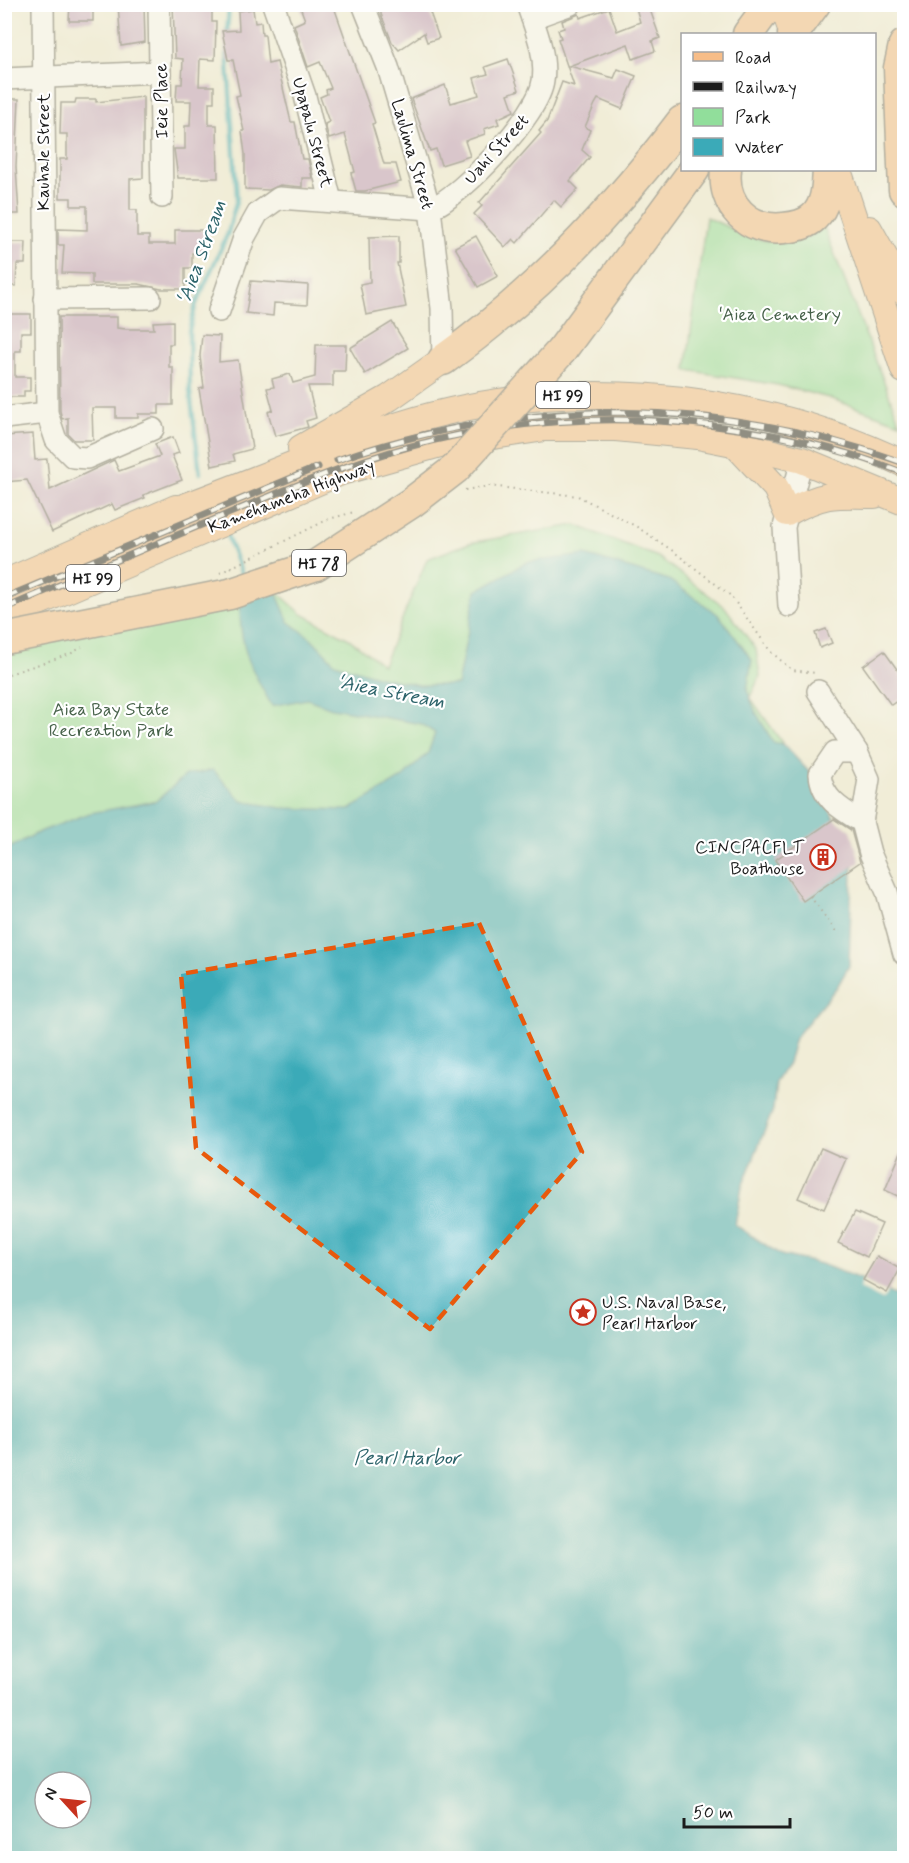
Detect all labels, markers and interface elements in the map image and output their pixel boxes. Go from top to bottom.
legend [681,33,876,171]
text: Road [735,46,771,70]
street label: Ieie Place [149,63,175,139]
street label: Upapalu Street [286,75,338,190]
text: Railway [735,76,797,100]
street label: Kauhale Street [32,93,56,211]
street label: Laulima Street [385,96,439,213]
text: Park [735,106,771,130]
street label: Uahi Street [459,109,535,190]
text: Water [735,136,784,160]
water label: ʻAiea Stream [171,197,234,308]
park label: ʻAiea Cemetery [719,303,841,327]
road number: HI 99 [536,382,590,408]
street label: Kamehameha Highway [205,454,378,540]
road number: HI 78 [292,550,346,576]
road number: HI 99 [66,565,120,591]
water label: ʻAiea Stream [335,669,447,716]
park label: Aiea Bay State Recreation Park [49,698,173,743]
place label: CINCPACFLT Boathouse [695,836,805,881]
building icon: CINCPACFLT Boathouse [808,842,838,872]
place label: U.S. Naval Base, Pearl Harbor [602,1291,726,1336]
place icon: U.S. Naval Base, Pearl Harbor [568,1297,598,1327]
water label: Pearl Harbor [354,1445,463,1472]
north arrow [33,1770,93,1830]
text: N [39,1784,63,1803]
scale bar [684,1791,790,1829]
text: 50 m [693,1801,733,1825]

